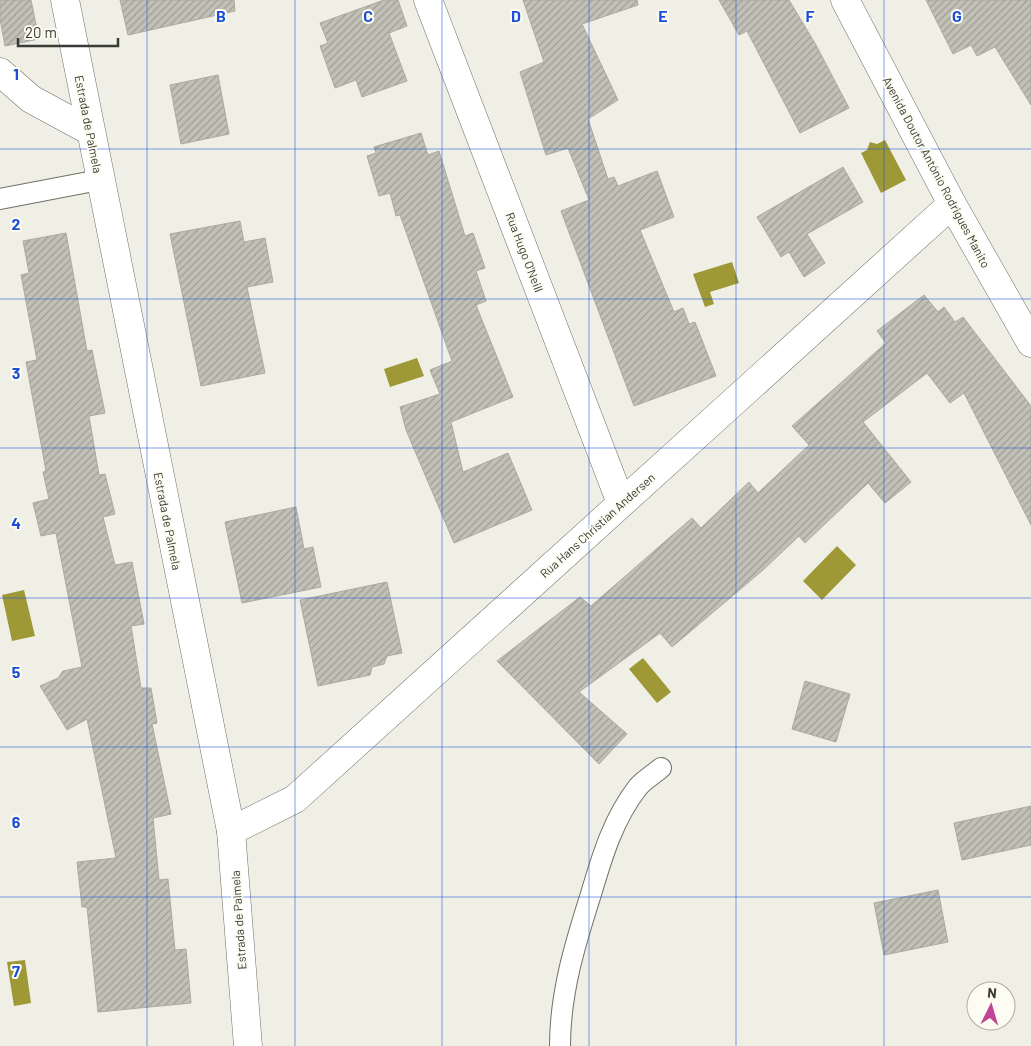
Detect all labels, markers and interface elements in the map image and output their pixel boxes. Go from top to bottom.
text: B [216,6,226,25]
text: C [363,6,373,25]
text: D [511,6,521,25]
text: E [658,6,668,25]
text: F [806,6,815,25]
text: G [952,6,962,25]
scale bar [18,15,118,47]
text: 20 m [25,23,57,41]
text: 1 [13,64,19,83]
street label: Estrada de Palmela [73,74,105,174]
street label: Avenida Doutor António Rodrigues Manito [881,74,993,270]
street label: Rua Hugo O'Neill [503,210,547,294]
text: 2 [12,214,21,233]
text: 3 [12,363,20,382]
street label: Rua Hans Christian Andersen [537,470,657,580]
street label: Estrada de Palmela [152,471,184,571]
text: 4 [11,513,21,532]
text: 5 [12,662,21,681]
text: 6 [12,812,21,831]
street label: Estrada de Palmela [228,870,248,970]
text: 7 [12,961,20,980]
north arrow [966,981,1016,1031]
text: N [987,984,998,1001]

